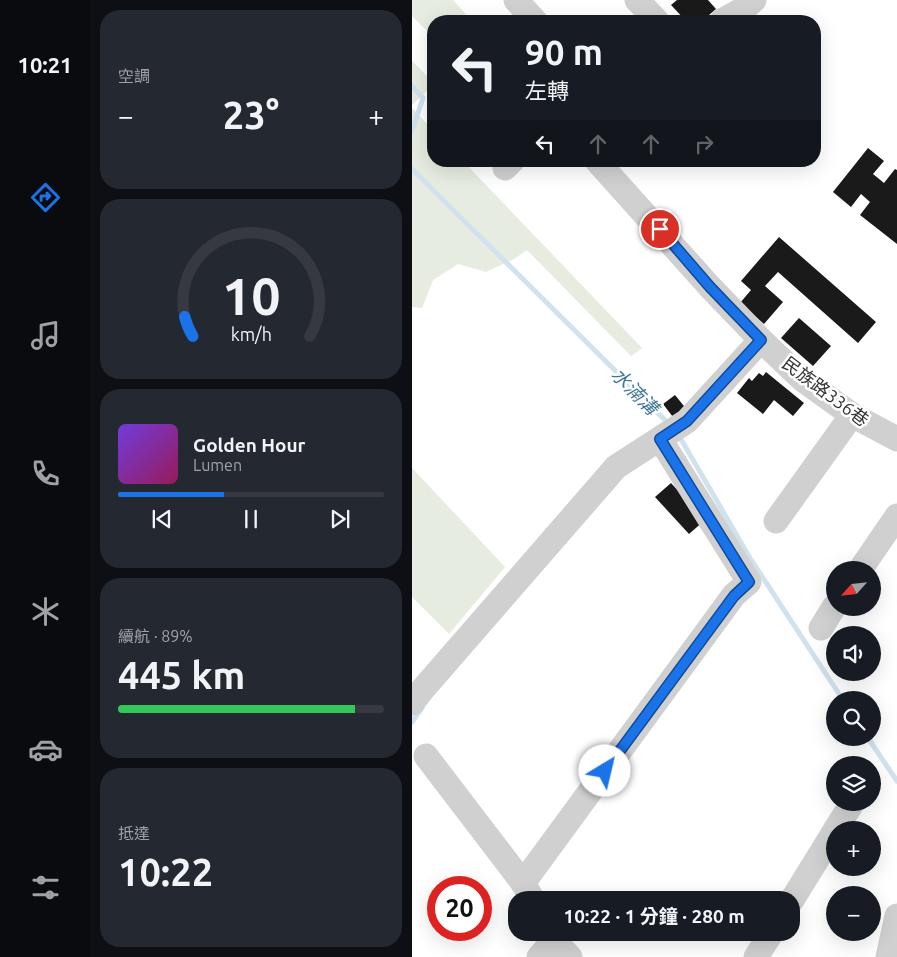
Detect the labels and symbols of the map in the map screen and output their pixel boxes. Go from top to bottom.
pin [639,208,681,250]
street label: 民族路336巷 [779,352,873,430]
water label: 水湳溝 [607,363,665,421]
north arrow [826,561,881,616]
position arrow [578,744,630,796]
speed limit sign: 20 [427,876,492,941]

